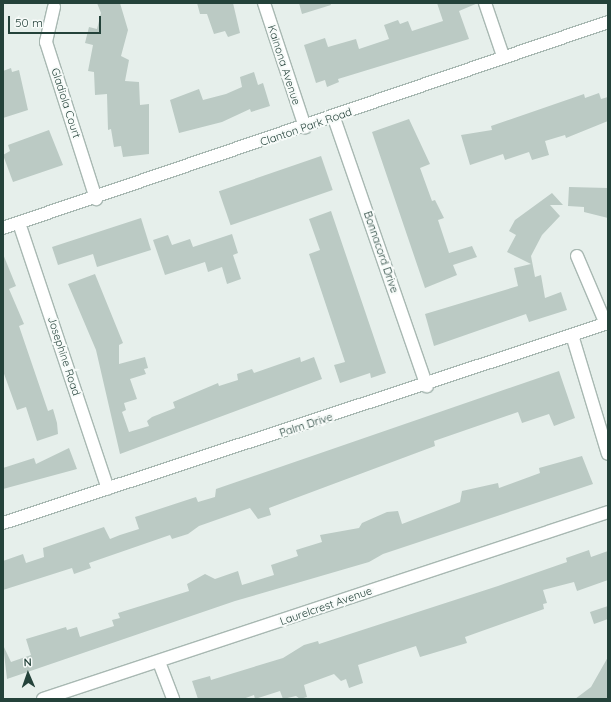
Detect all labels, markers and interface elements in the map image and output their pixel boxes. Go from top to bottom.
scale bar [10,8,103,34]
text: 50 m [15,15,43,30]
street label: Kainona Avenue [265,23,303,107]
street label: Gladiola Court [48,66,84,140]
street label: Clanton Park Road [258,105,354,149]
street label: Bonnacord Drive [361,209,401,295]
street label: Josephine Road [45,315,83,397]
street label: Palm Drive [278,410,334,440]
street label: Laurelcrest Avenue [278,584,374,628]
north arrow [8,654,48,694]
text: N [23,655,32,669]

